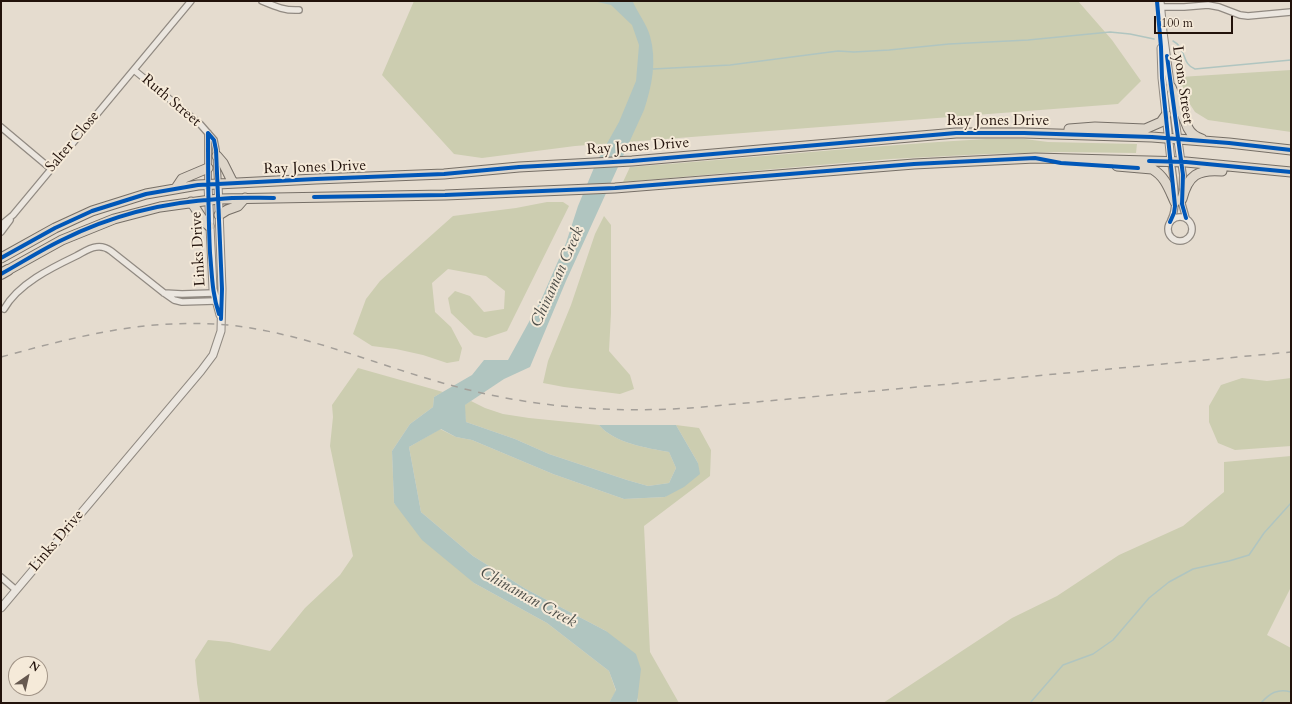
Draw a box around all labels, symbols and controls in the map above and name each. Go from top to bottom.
scale bar [1156,8,1235,34]
text: 100 m [1161,15,1193,31]
street label: Lyons Street [1168,45,1196,125]
street label: Ruth Street [138,71,204,131]
street label: Salter Close [42,108,104,176]
street label: Ray Jones Drive [947,113,1049,131]
street label: Ray Jones Drive [586,134,690,160]
street label: Ray Jones Drive [263,157,367,179]
street label: Links Drive [188,211,210,287]
water label: Chinaman Creek [527,224,589,330]
street label: Links Drive [26,506,88,576]
water label: Chinaman Creek [476,564,580,632]
north arrow [8,656,48,696]
text: N [26,658,43,675]

